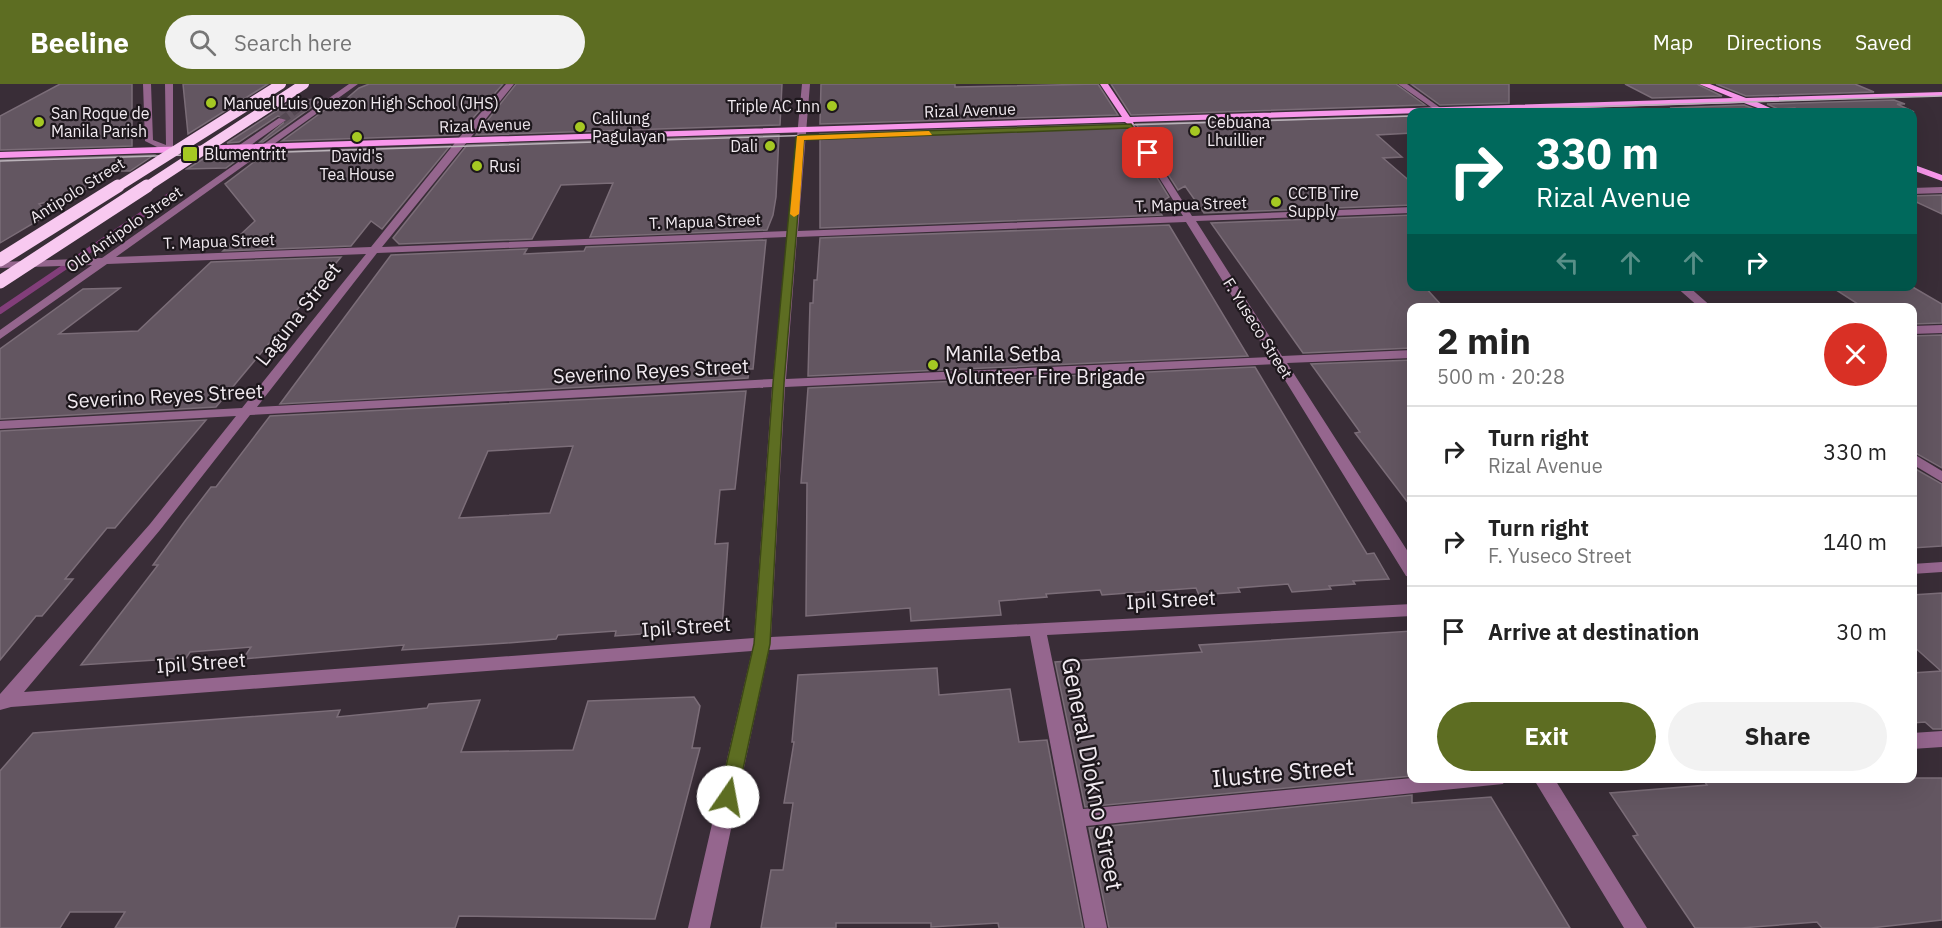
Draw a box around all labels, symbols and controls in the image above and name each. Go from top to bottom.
search box [165,15,585,69]
text: Beeline [30,24,129,61]
icon: search [186,26,219,59]
text: Search here [234,28,352,57]
text: Map [1653,28,1693,56]
text: Directions [1726,28,1822,56]
text: Saved [1855,28,1912,56]
place label: Manuel Luis Quezon High School (JHS) [223,93,499,113]
marker: Manuel Luis Quezon High School (JHS) [204,96,218,110]
place label: Triple AC Inn [727,96,820,116]
street label: Rizal Avenue [924,98,1016,122]
marker: Triple AC Inn [825,99,839,113]
place label: San Roque de Manila Parish [51,103,150,141]
place label: Calilung Pagulayan [592,108,666,146]
place label: Cebuana Lhuillier [1207,112,1271,150]
street label: Rizal Avenue [439,113,531,137]
marker: San Roque de Manila Parish [32,115,46,129]
marker: Calilung Pagulayan [573,120,587,134]
marker: Cebuana Lhuillier [1188,124,1202,138]
text: 330 m [1536,126,1659,181]
pin [1122,127,1173,178]
marker: David's Tea House [350,130,364,144]
icon: right [1437,132,1515,210]
place label: Dali [730,136,758,156]
icon: arrive [1131,136,1164,169]
marker: Dali [763,139,777,153]
place label: Blumentritt [204,144,286,164]
marker: Blumentritt [181,145,199,163]
place label: David's Tea House [319,146,395,184]
street label: Antipolo Street [26,153,128,227]
place label: Rusi [489,156,520,176]
marker: Rusi [470,159,484,173]
text: Rizal Avenue [1536,179,1691,214]
street label: Old Antipolo Street [62,182,186,276]
place label: CCTB Tire Supply [1288,183,1359,221]
street label: T. Mapua Street [1135,192,1247,216]
marker: CCTB Tire Supply [1269,195,1283,209]
street label: T. Mapua Street [649,209,761,233]
street label: T. Mapua Street [163,229,275,253]
icon: left [1551,246,1584,279]
icon: ahead [1614,246,1647,279]
icon: ahead [1677,246,1710,279]
icon: right [1740,246,1773,279]
street label: Laguna Street [249,256,346,371]
street label: F. Yuseco Street [1219,274,1297,382]
text: 2 min [1437,317,1531,364]
button: close [1824,323,1887,386]
place label: Manila Setba Volunteer Fire Brigade [945,340,1145,390]
street label: Severino Reyes Street [552,352,750,389]
marker: Manila Setba Volunteer Fire Brigade [926,358,940,372]
text: 500 m · 20:28 [1437,363,1565,390]
street label: Severino Reyes Street [66,377,264,414]
text: Turn right [1488,423,1589,452]
icon: right [1437,435,1470,468]
text: 330 m [1823,437,1887,466]
text: Rizal Avenue [1488,452,1603,479]
text: Turn right [1488,513,1589,542]
icon: right [1437,525,1470,558]
text: 140 m [1823,527,1887,556]
text: F. Yuseco Street [1488,542,1632,569]
street label: Ipil Street [1126,584,1216,615]
street label: Ipil Street [640,610,732,643]
icon: arrive [1437,615,1470,648]
text: Arrive at destination [1488,617,1699,646]
text: 30 m [1836,617,1887,646]
street label: Ipil Street [155,646,247,679]
street label: General Diokno Street [1055,654,1131,893]
button: Exit [1437,702,1656,771]
button: Share [1668,702,1887,771]
street label: Ilustre Street [1210,750,1356,794]
position arrow [696,765,760,829]

